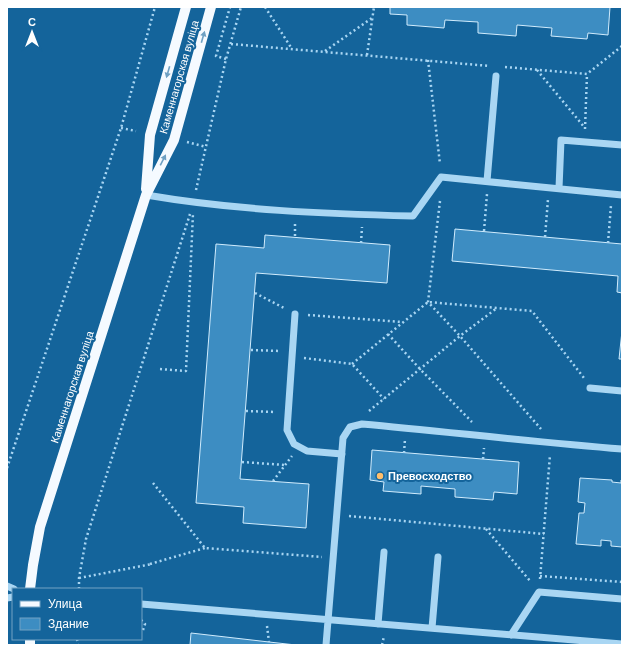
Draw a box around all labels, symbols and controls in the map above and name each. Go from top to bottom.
north arrow [12,12,52,52]
text: С [28,15,36,28]
street label: Каменнагорская вуліца [156,18,201,135]
one-way arrow [200,31,206,43]
one-way arrow [165,66,171,78]
one-way arrow [160,155,166,166]
street label: Каменнагорская вуліца [47,328,96,445]
place label: Превосходство [388,469,472,482]
marker: Превосходство [375,471,385,481]
legend [12,588,142,640]
text: Улица [48,596,82,611]
text: Здание [48,616,89,631]

